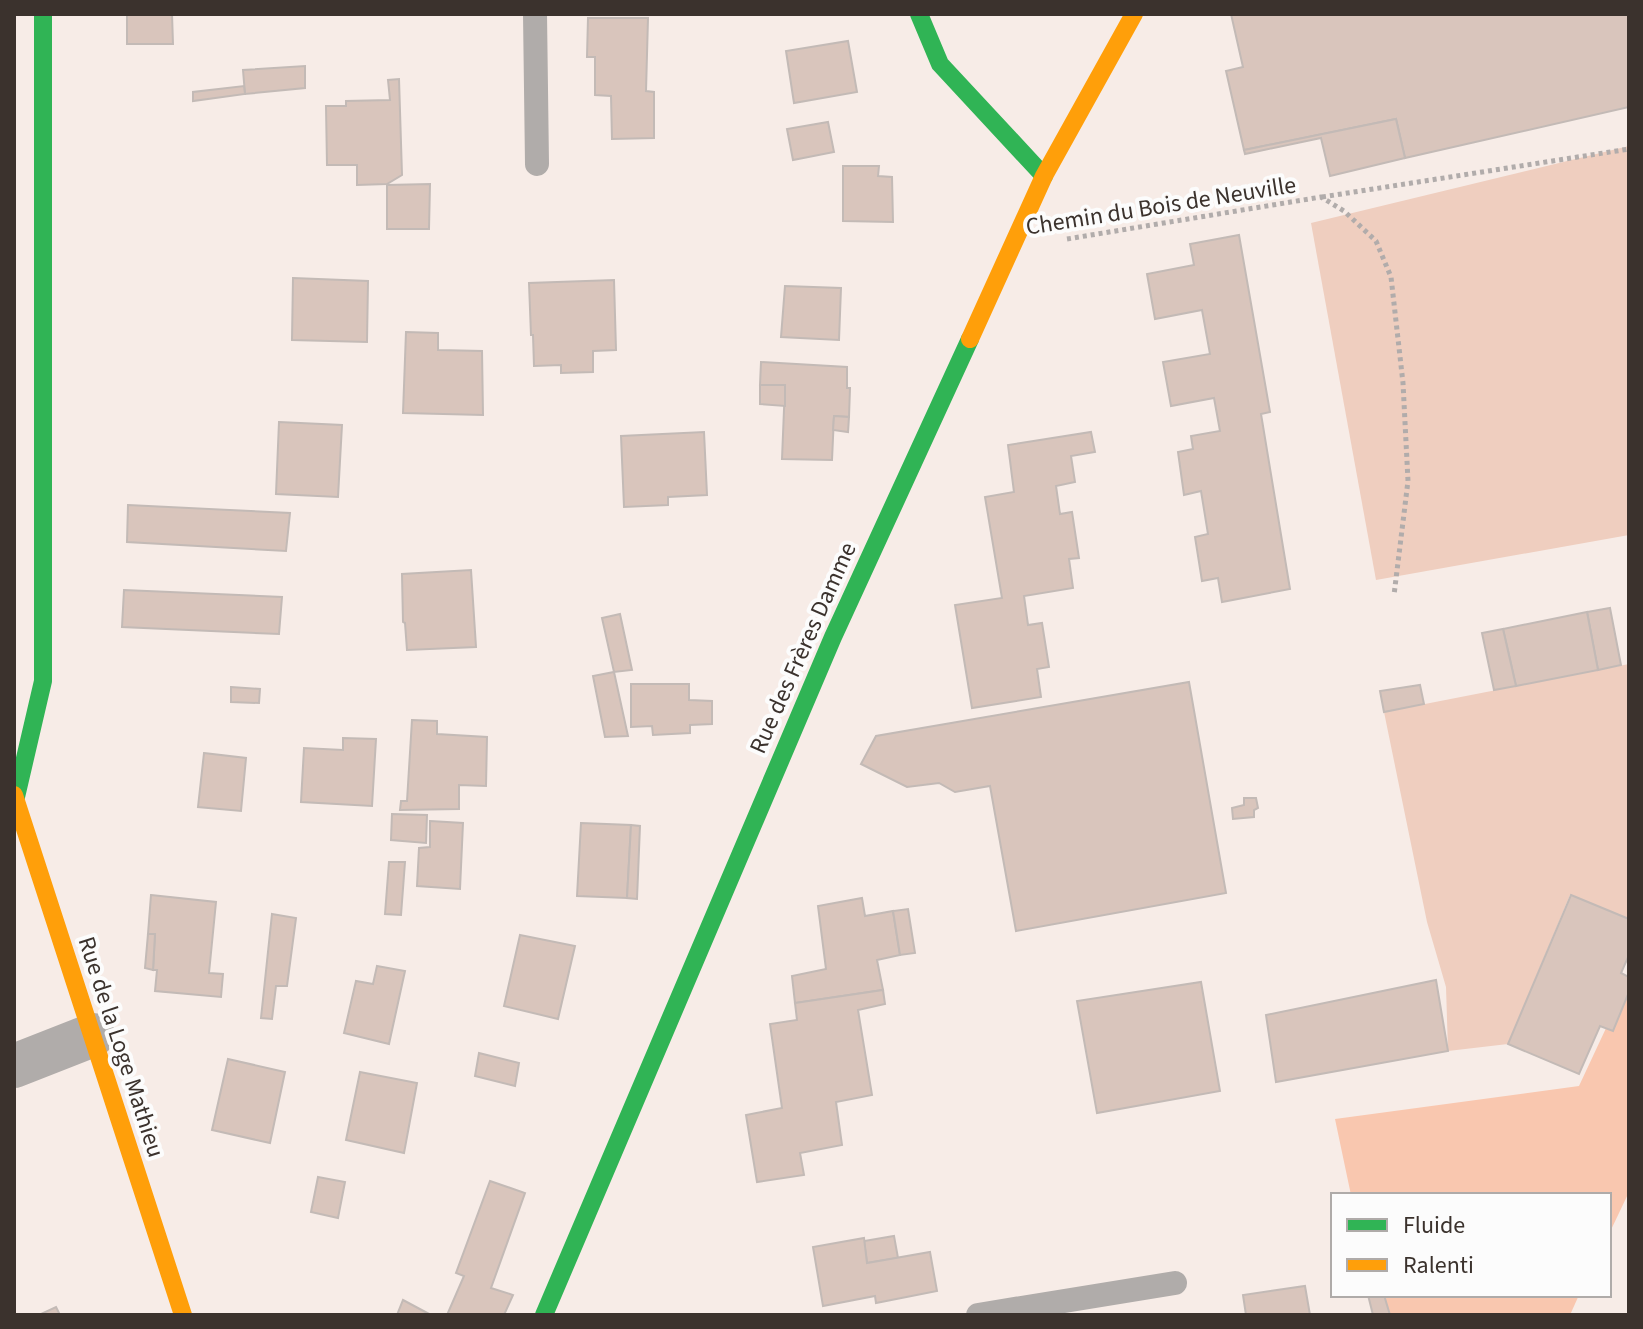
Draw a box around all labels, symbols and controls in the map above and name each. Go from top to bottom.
street label: Chemin du Bois de Neuville [1023,167,1299,245]
street label: Rue des Frères Damme [741,537,865,759]
street label: Rue de la Loge Mathieu [69,932,173,1162]
legend [1331,1193,1611,1297]
text: Fluide [1403,1208,1465,1243]
text: Ralenti [1403,1248,1474,1283]

